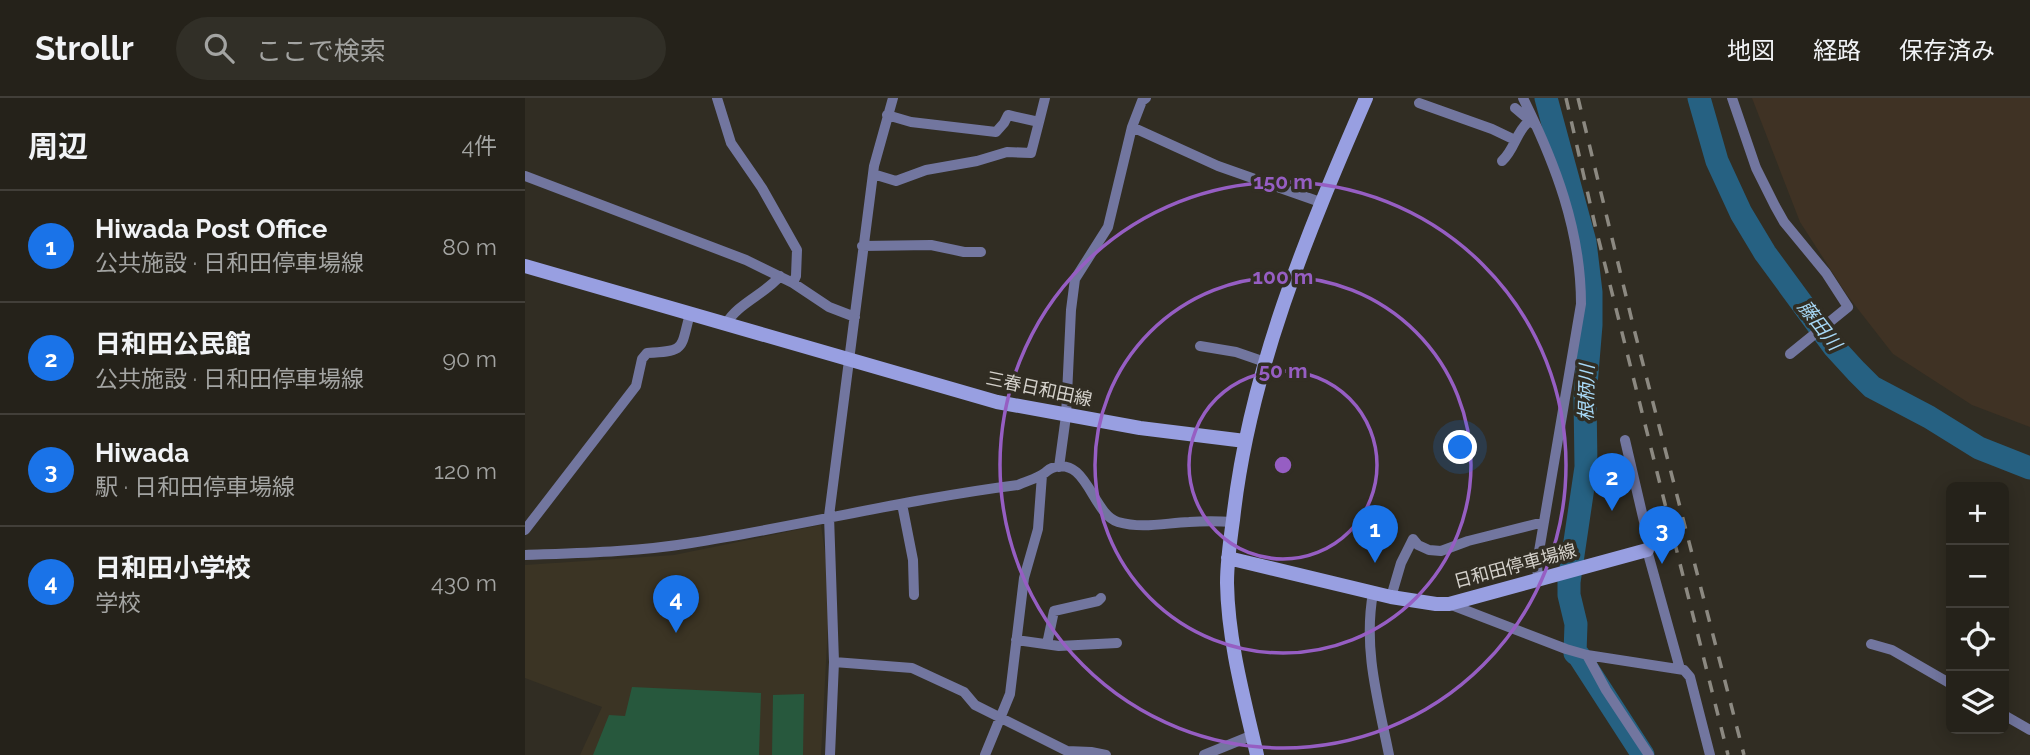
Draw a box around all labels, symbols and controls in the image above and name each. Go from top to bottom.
search box [176,17,666,80]
text: Strollr [35,29,134,68]
icon: search [200,29,238,67]
text: ここで検索 [256,36,386,66]
text: 地図 [1727,36,1775,65]
text: 経路 [1813,36,1861,65]
text: 保存済み [1899,36,1995,65]
text: 周辺 [28,129,88,164]
text: 4件 [461,132,497,159]
text: 150 m [1253,169,1313,194]
text: Hiwada Post Office [95,214,327,244]
text: 1 [45,233,57,260]
text: 80 m [442,233,497,260]
text: 公共施設 · 日和田停車場線 [95,249,364,276]
text: 100 m [1253,264,1313,289]
water label: 藤田川 [1794,296,1847,356]
text: 日和田公民館 [95,329,251,359]
text: 2 [45,345,57,372]
text: 90 m [442,345,497,372]
text: 50 m [1258,358,1308,383]
water label: 根柄川 [1575,362,1598,422]
text: 公共施設 · 日和田停車場線 [95,365,364,392]
street label: 三春日和田線 [984,367,1094,410]
your location [1443,430,1477,464]
text: Hiwada [95,438,189,468]
centre of rings [1271,453,1295,477]
pin: 2 [1589,453,1635,511]
text: 3 [45,457,57,484]
text: 120 m [434,457,497,484]
text: 駅 · 日和田停車場線 [95,473,295,500]
map controls [1946,482,2009,734]
button: + [1946,482,2009,545]
pin: 1 [1352,505,1398,563]
pin: 3 [1639,506,1685,564]
street label: 日和田停車場線 [1451,539,1578,592]
button: − [1946,545,2009,608]
text: 日和田小学校 [95,553,251,583]
text: 4 [44,569,58,596]
text: 430 m [431,569,497,596]
pin: 4 [653,575,699,633]
text: 学校 [95,589,141,616]
button: locate [1946,608,2009,671]
button: layers [1946,671,2009,734]

